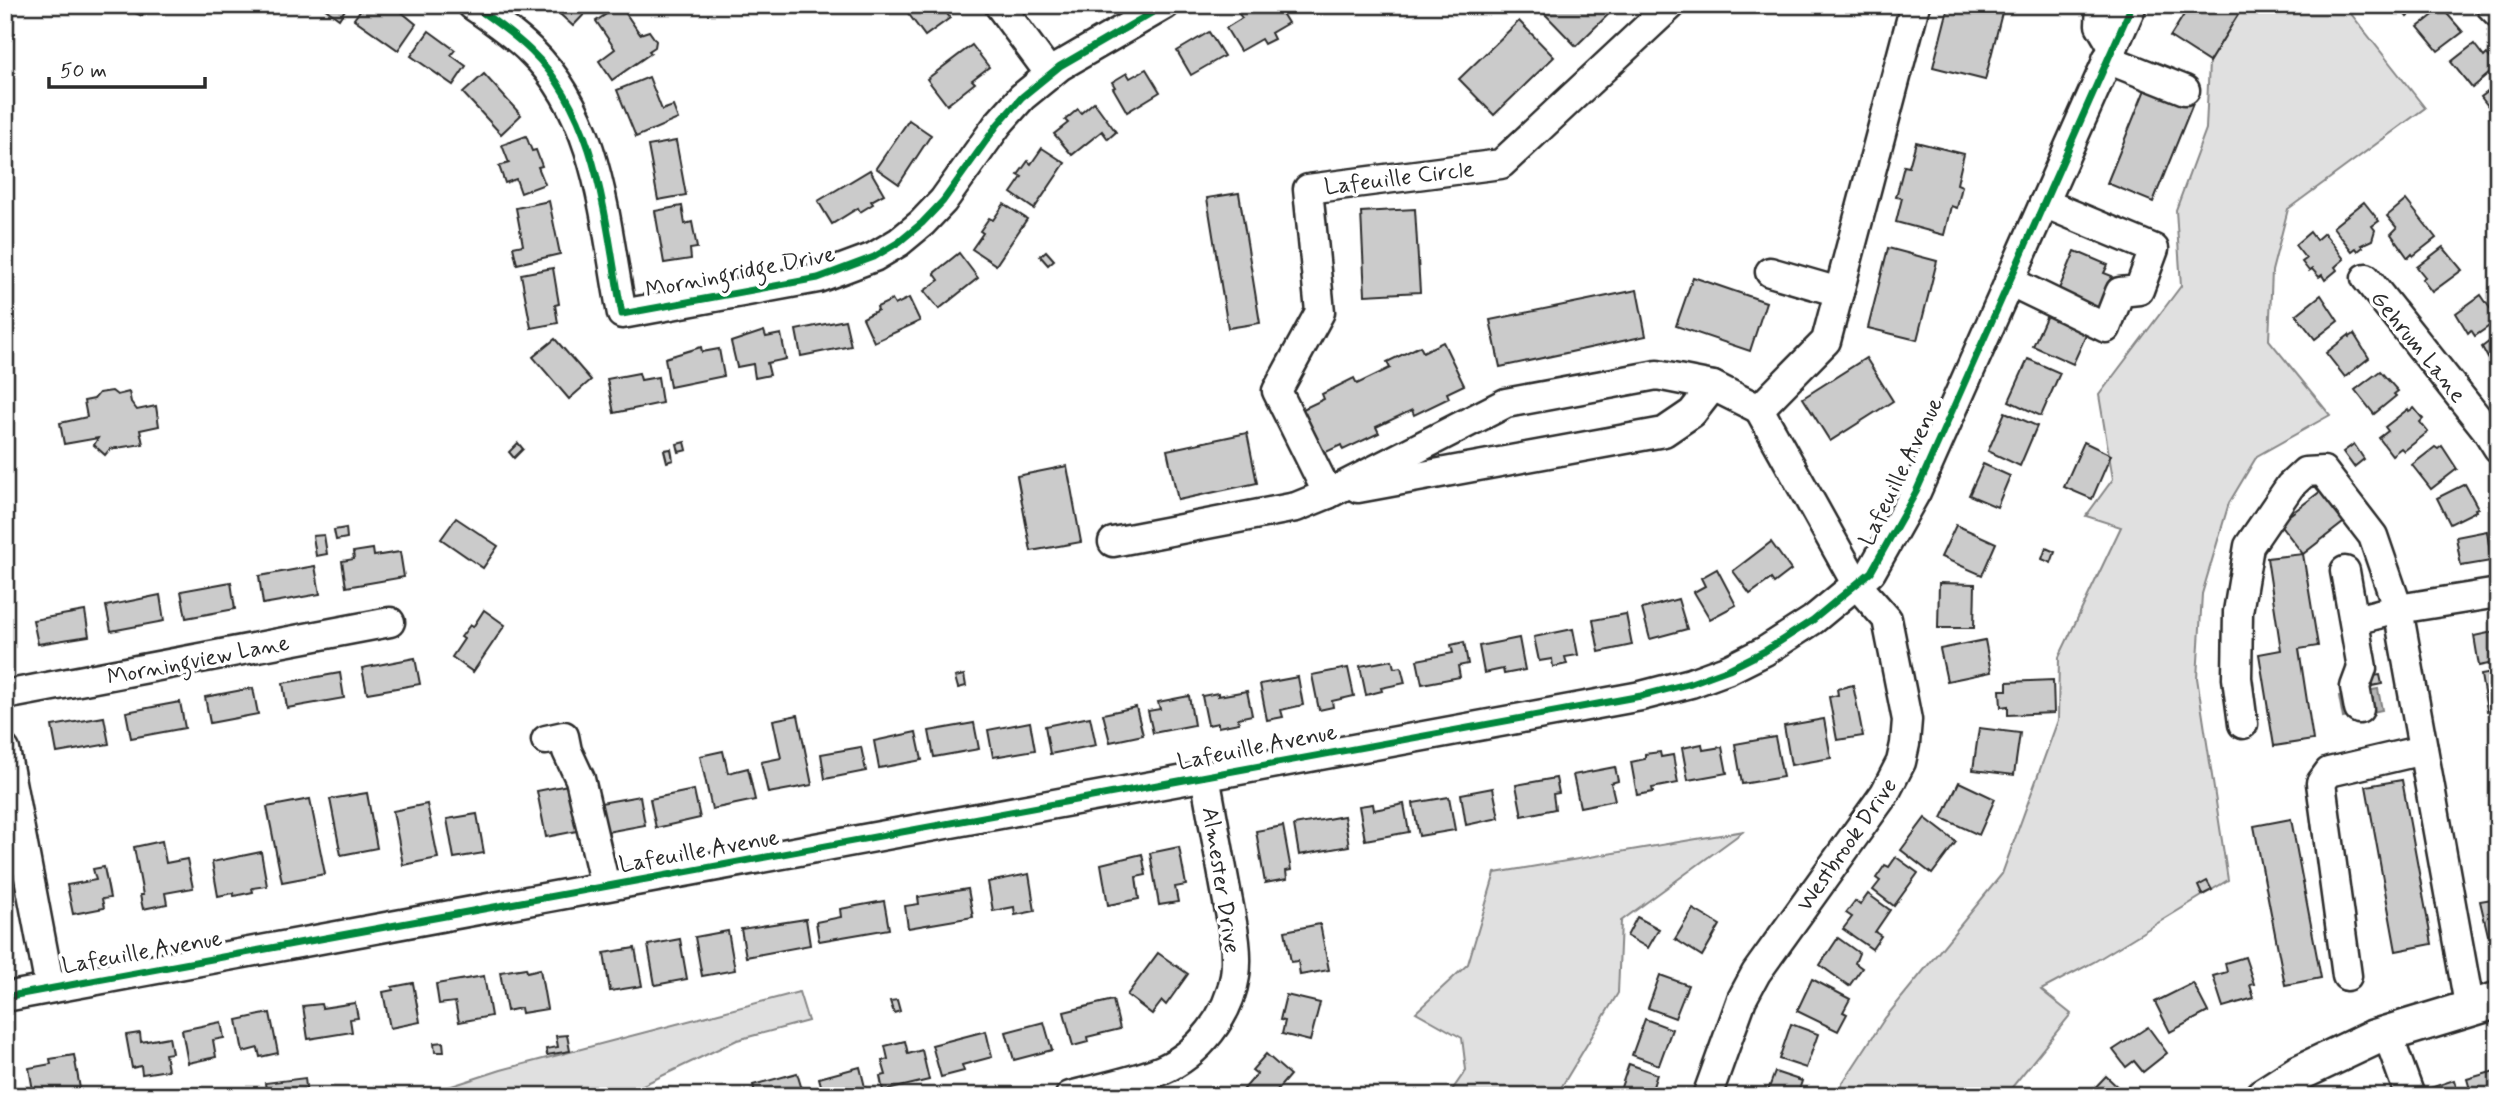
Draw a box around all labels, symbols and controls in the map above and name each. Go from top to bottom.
scale bar [49,46,205,90]
text: 50 m [60,57,107,85]
street label: Lafeuille Circle [1323,155,1476,203]
street label: Morningridge Drive [643,240,838,308]
street label: Gehrum Lane [2363,285,2472,410]
street label: Lafeuille Avenue [1853,392,1951,551]
street label: Morningview Lane [105,629,293,695]
street label: Lafeuille Avenue [1175,718,1340,778]
street label: Westbrook Drive [1791,772,1905,918]
street label: Almester Drive [1194,805,1246,956]
street label: Lafeuille Avenue [617,823,782,881]
street label: Lafeuille Avenue [60,924,225,982]

